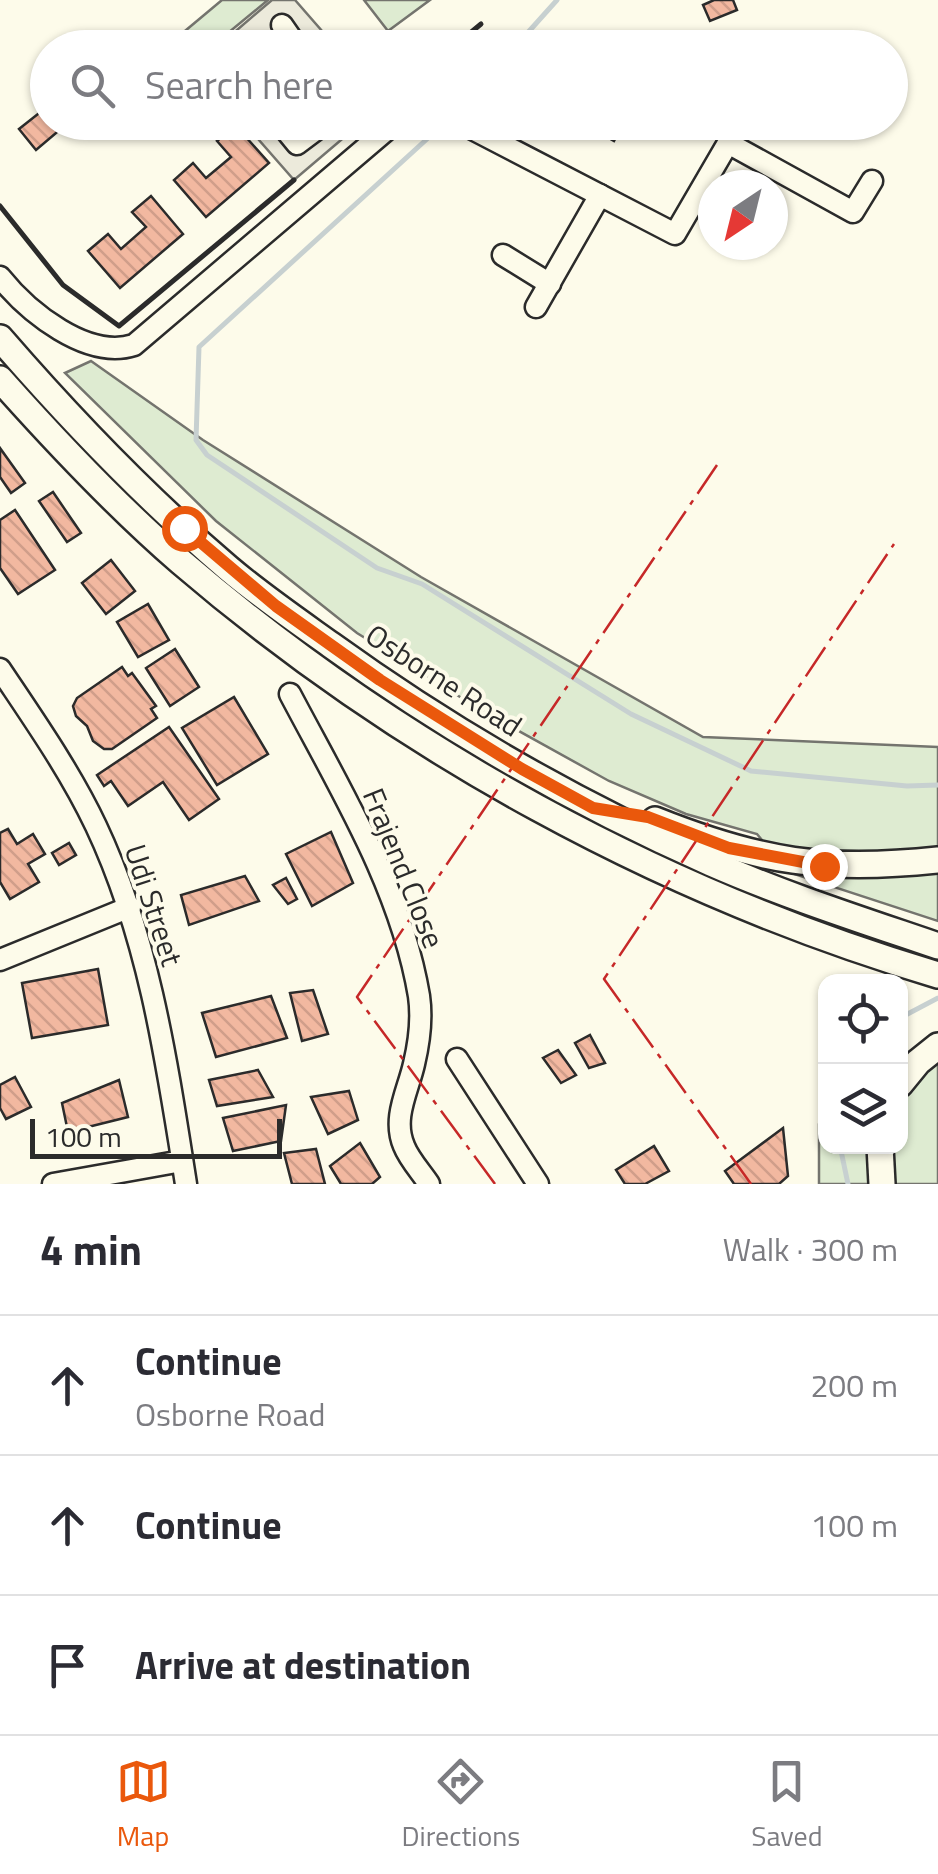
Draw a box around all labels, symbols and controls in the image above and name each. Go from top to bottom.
search box [30,30,908,140]
text: Search here [145,56,333,114]
icon: search [65,58,120,113]
north arrow [698,170,788,260]
route start [162,506,208,552]
street label: Osborne Road [357,612,531,748]
street label: Frajend Close [351,781,457,955]
street label: Udi Street [113,838,195,972]
route end [802,844,848,890]
map controls [818,974,908,1154]
button: locate [818,974,908,1064]
button: layers [818,1064,908,1154]
scale bar [30,1114,282,1158]
text: 100 m [45,1115,122,1158]
text: 4 min [40,1217,142,1281]
text: Walk · 300 m [723,1225,898,1273]
text: Continue [135,1332,282,1390]
icon: ahead [40,1358,95,1413]
text: 200 m [810,1361,898,1409]
text: Osborne Road [135,1390,325,1438]
text: Continue [135,1496,282,1554]
icon: ahead [40,1498,95,1553]
text: 100 m [810,1501,898,1549]
text: Arrive at destination [135,1636,471,1694]
icon: arrive [40,1638,95,1693]
tab: Map [116,1754,171,1857]
tab: Directions [402,1754,520,1857]
tab: Saved [751,1754,822,1857]

